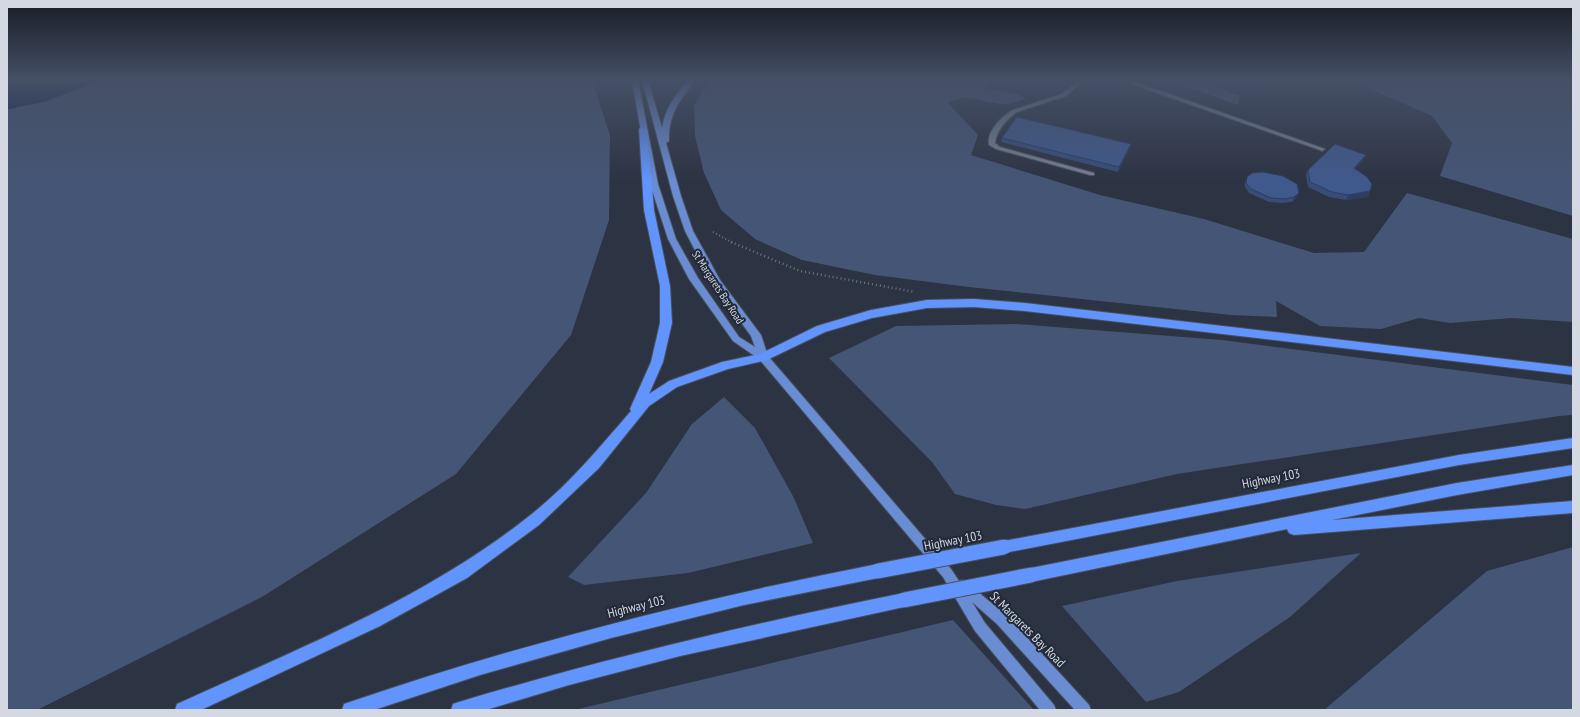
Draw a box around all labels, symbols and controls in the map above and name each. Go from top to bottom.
street label: St Margarets Bay Road [689,248,747,327]
street label: Highway 103 [1241,465,1302,492]
street label: Highway 103 [923,527,984,554]
street label: St Margarets Bay Road [986,588,1069,671]
street label: Highway 103 [606,591,667,622]

